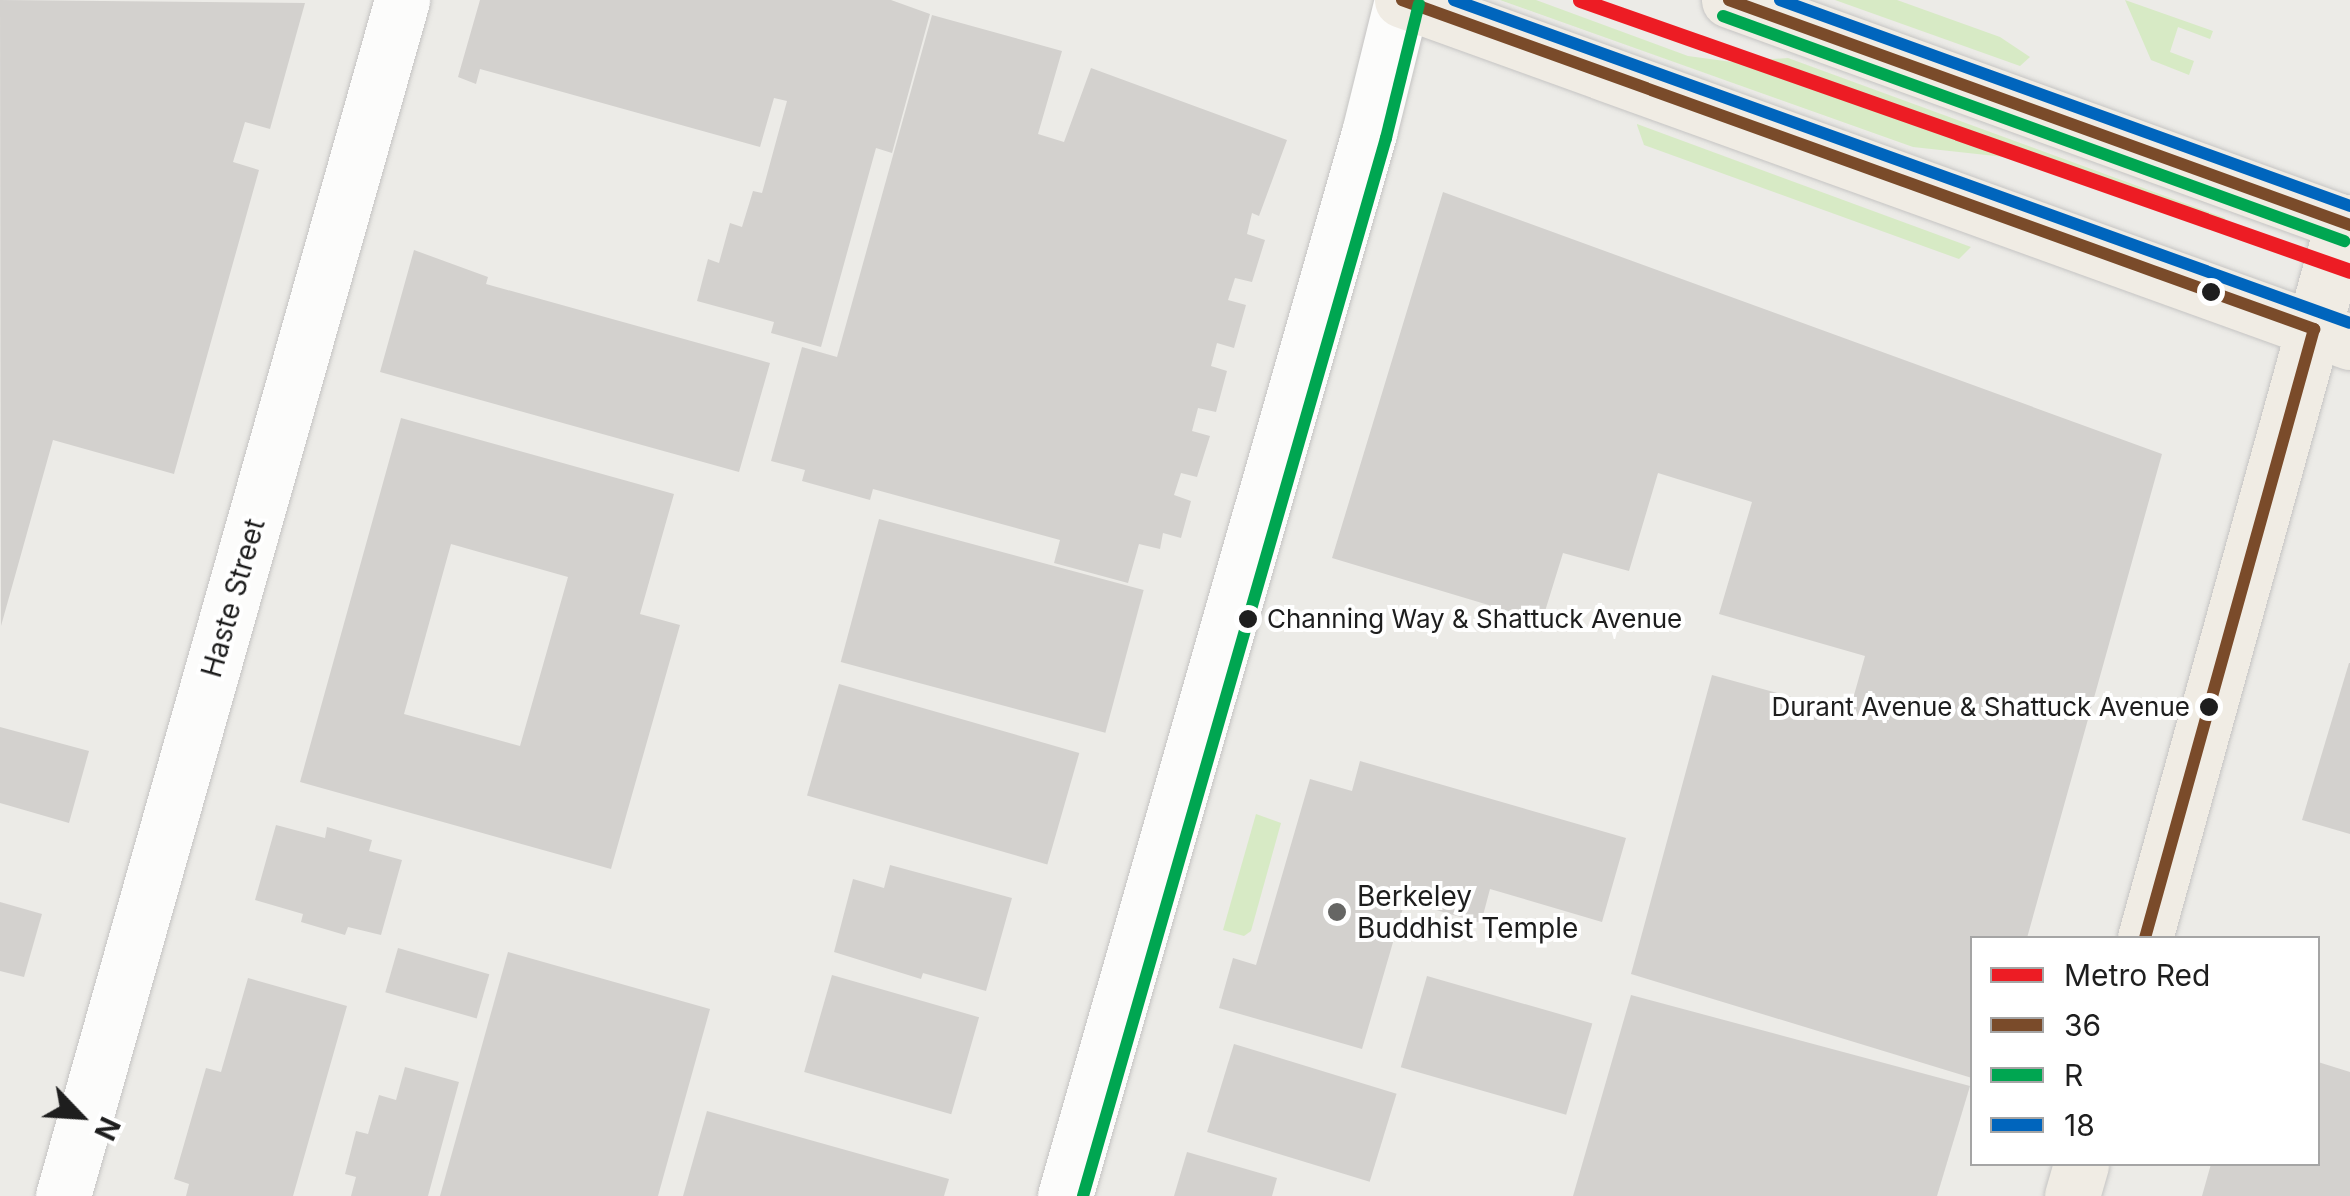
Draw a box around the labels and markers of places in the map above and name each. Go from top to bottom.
unlabelled marker [2201,282,2221,302]
place label: Channing Way & Shattuck Avenue [1267,603,1682,635]
marker: Channing Way & Shattuck Avenue [1238,609,1258,629]
place label: Durant Avenue & Shattuck Avenue [1771,691,2190,723]
marker: Durant Avenue & Shattuck Avenue [2199,697,2219,717]
place label: Berkeley Buddhist Temple [1357,879,1578,945]
marker: Berkeley Buddhist Temple [1326,901,1348,923]

